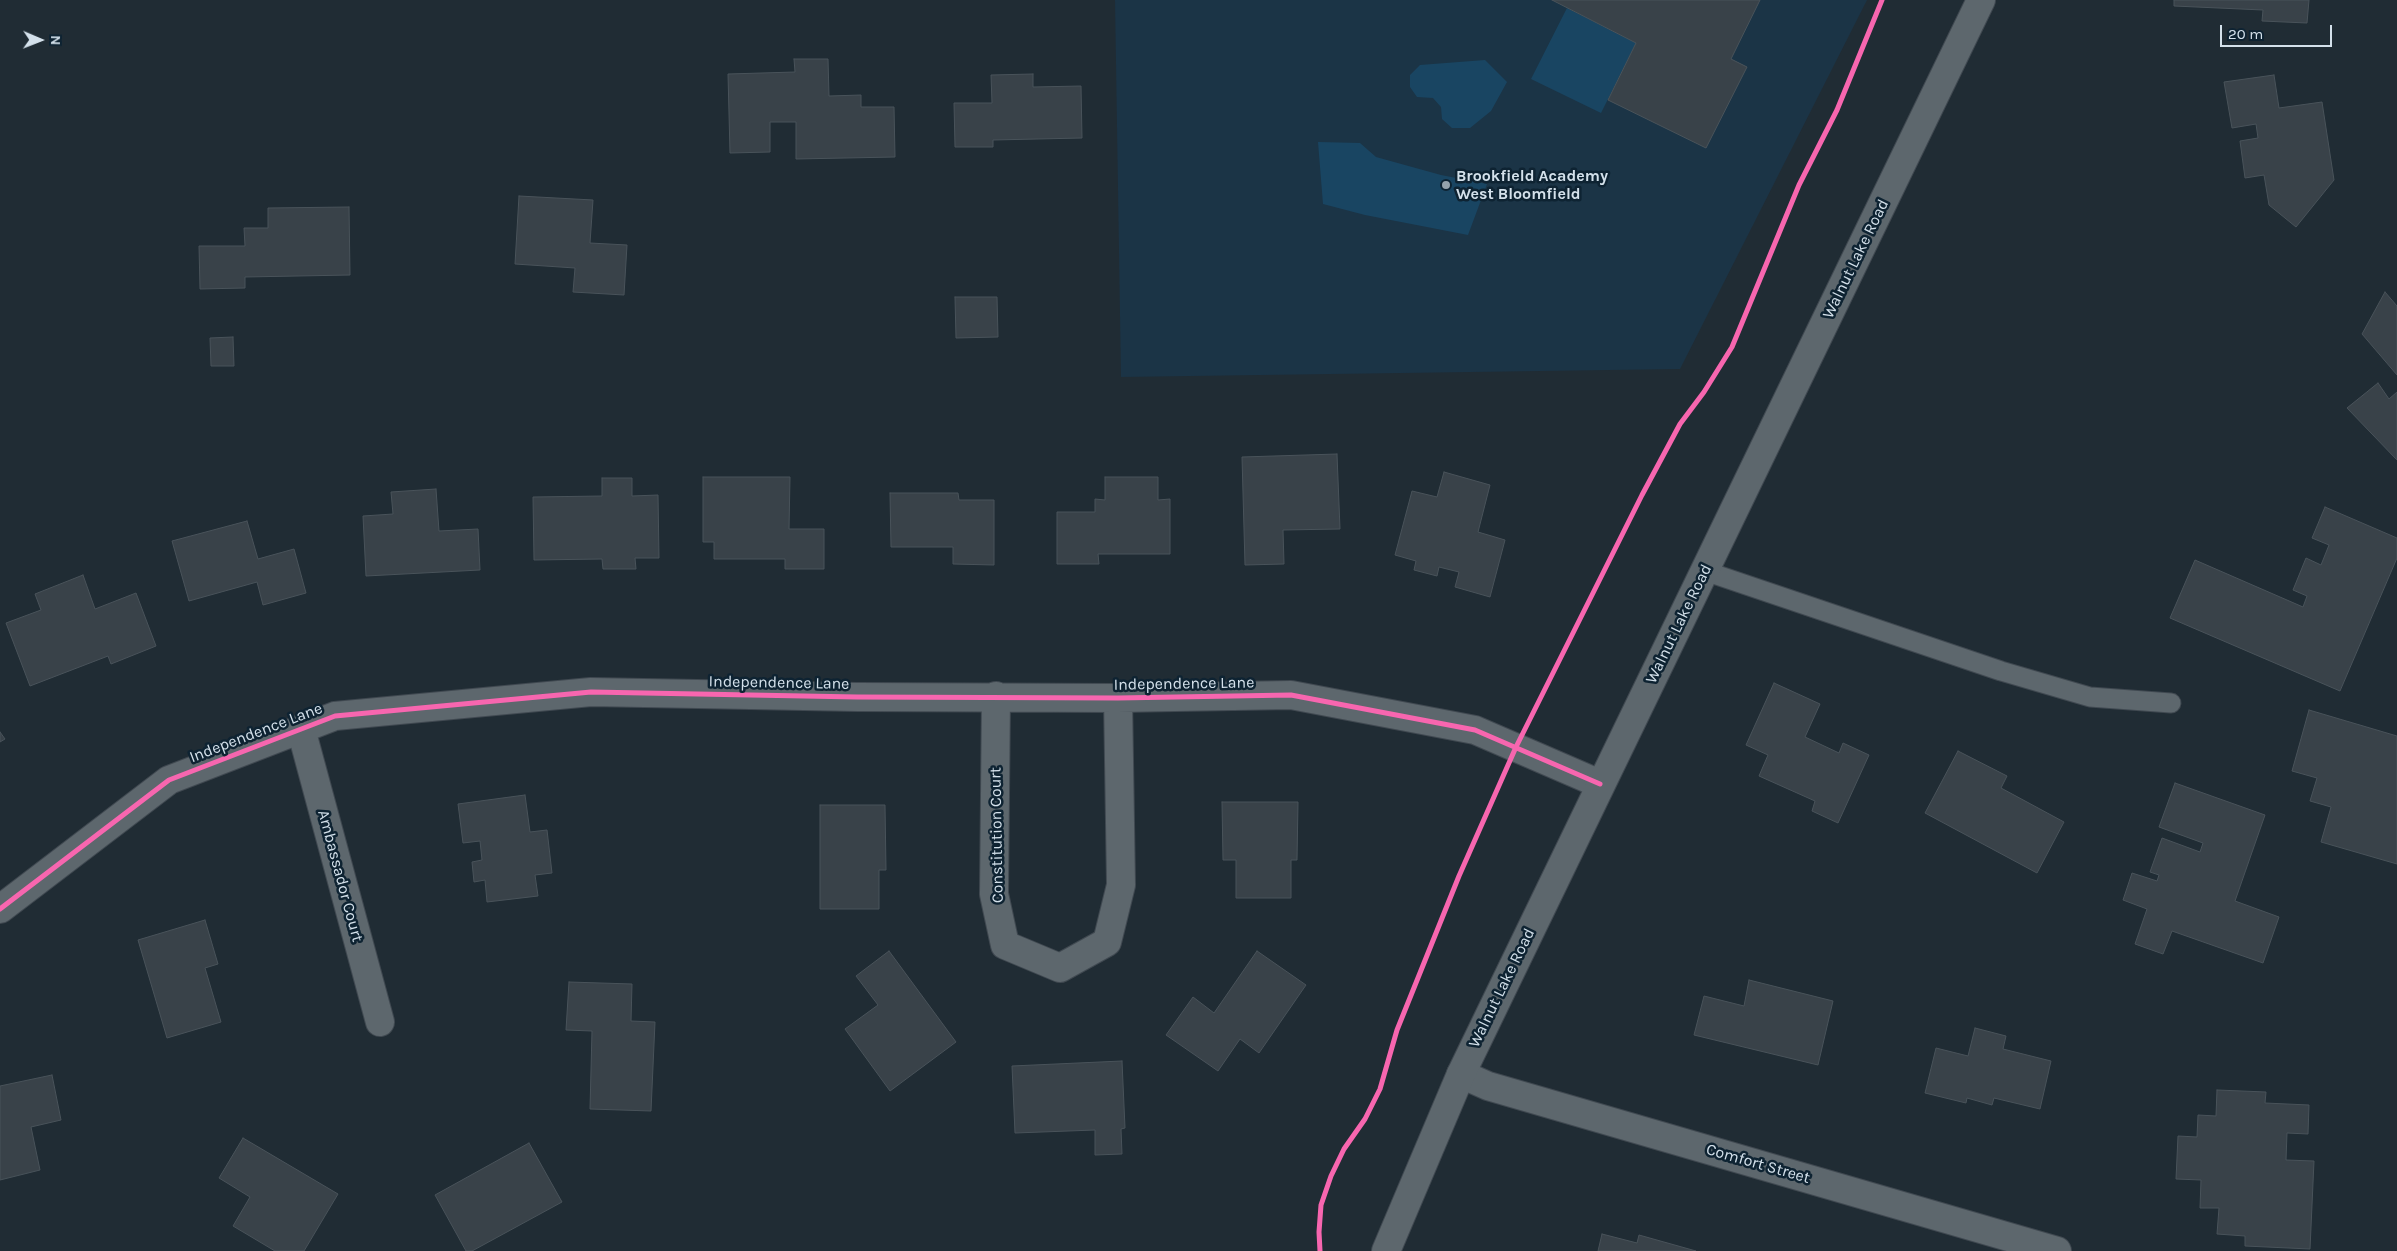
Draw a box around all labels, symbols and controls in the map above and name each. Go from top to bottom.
north arrow [15,15,65,65]
scale bar [2222,15,2334,47]
text: 20 m [2228,25,2263,43]
text: N [47,35,64,45]
place label: Brookfield Academy West Bloomfield [1456,166,1608,204]
marker: Brookfield Academy West Bloomfield [1440,179,1452,191]
street label: Walnut Lake Road [1819,196,1893,322]
street label: Walnut Lake Road [1642,561,1716,687]
street label: Independence Lane [708,672,850,694]
street label: Independence Lane [1113,673,1255,695]
street label: Independence Lane [187,699,325,767]
street label: Constitution Court [986,767,1008,903]
street label: Ambassador Court [313,808,367,944]
street label: Walnut Lake Road [1465,925,1539,1051]
street label: Comfort Street [1704,1140,1812,1188]

